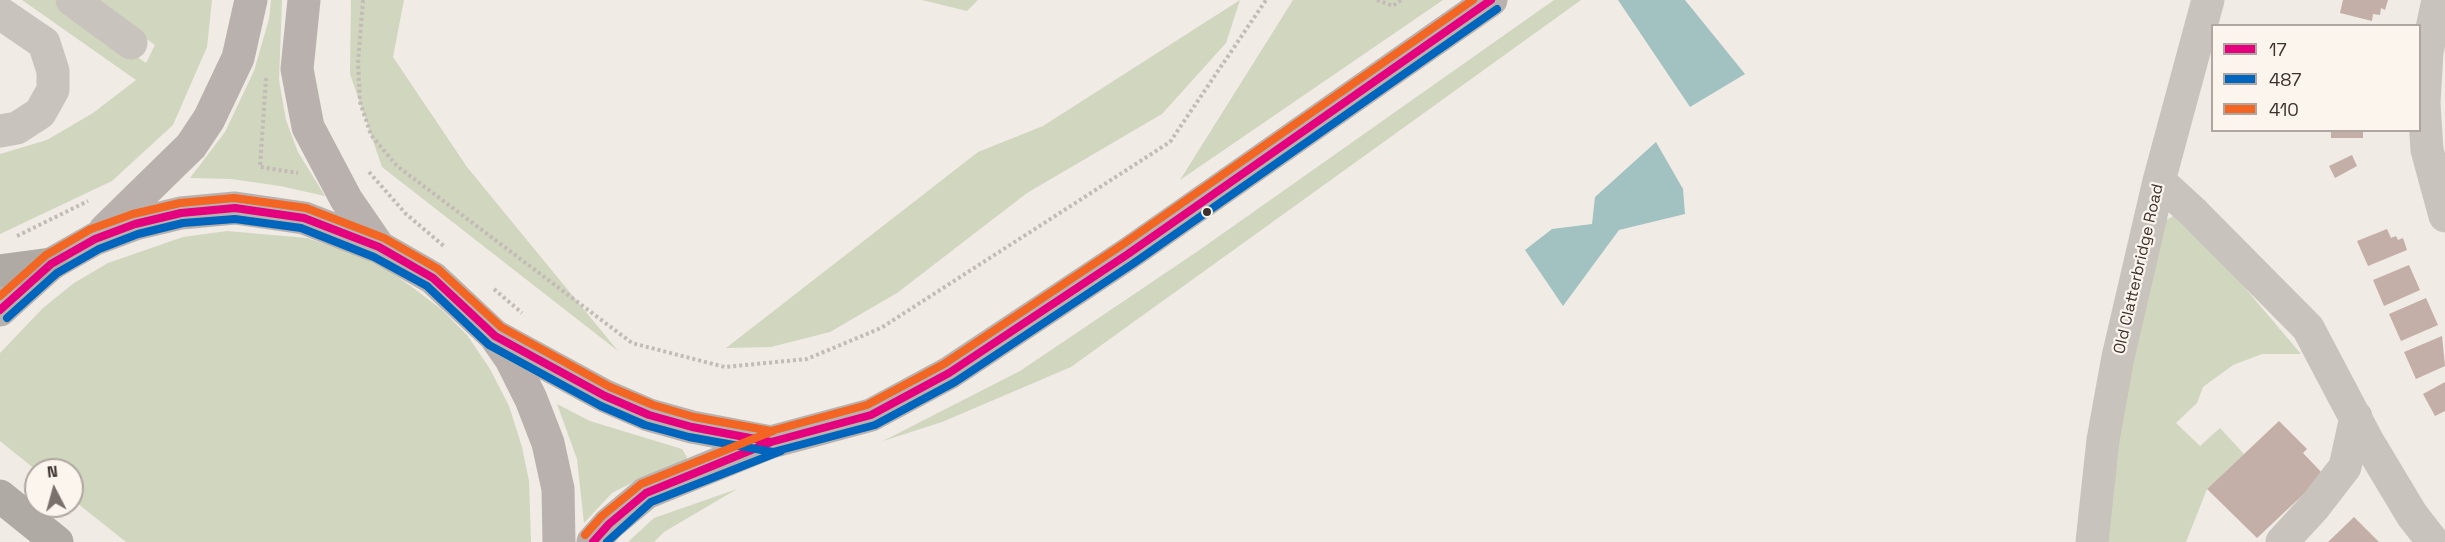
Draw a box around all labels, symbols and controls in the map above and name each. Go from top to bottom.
legend [2211,24,2421,132]
text: 17 [2269,38,2287,61]
text: 487 [2269,68,2301,91]
text: 410 [2269,98,2299,121]
street label: Old Clatterbridge Road [2110,182,2168,356]
unlabelled marker [1201,206,1213,218]
north arrow [24,458,84,518]
text: N [46,461,59,483]

